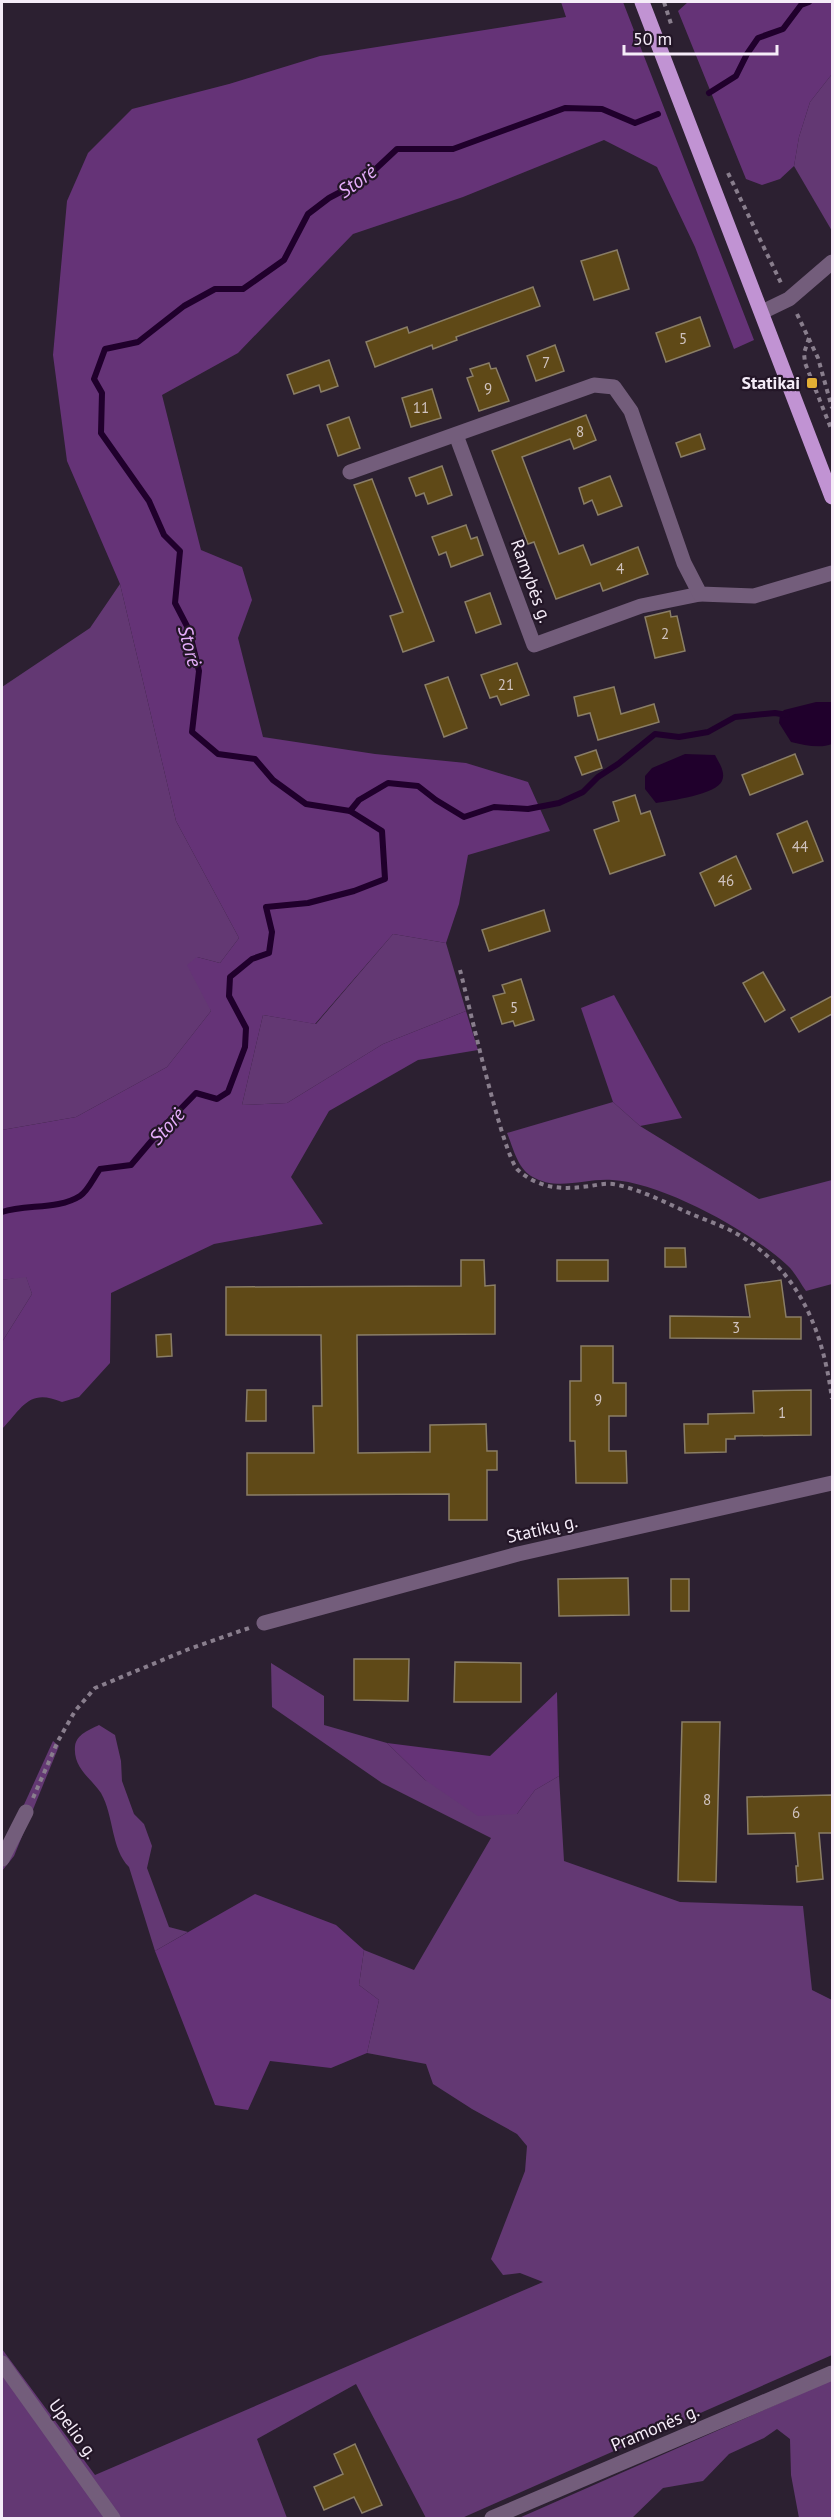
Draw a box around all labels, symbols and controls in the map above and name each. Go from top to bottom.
scale bar [624,18,777,56]
text: 50 m [633,27,672,50]
water label: Storė [332,158,382,204]
house number: 5 [679,329,687,348]
house number: 7 [542,353,550,372]
place label: Statikai [742,371,800,394]
marker: Statikai [805,376,819,390]
house number: 9 [484,379,492,398]
house number: 11 [413,398,429,417]
house number: 8 [576,422,584,441]
street label: Ramybės g. [506,536,557,626]
house number: 4 [616,559,624,578]
water label: Storė [172,622,208,670]
house number: 2 [661,624,669,643]
house number: 21 [498,675,514,694]
house number: 44 [792,837,808,856]
house number: 46 [718,871,734,890]
house number: 5 [510,998,518,1017]
water label: Storė [143,1101,191,1150]
house number: 3 [732,1318,740,1337]
house number: 9 [594,1390,602,1409]
house number: 1 [778,1403,786,1422]
street label: Statikų g. [504,1509,580,1548]
house number: 8 [703,1790,711,1809]
house number: 6 [792,1803,800,1822]
street label: Upelio g. [44,2394,103,2463]
street label: Pramonės g. [607,2399,702,2456]

